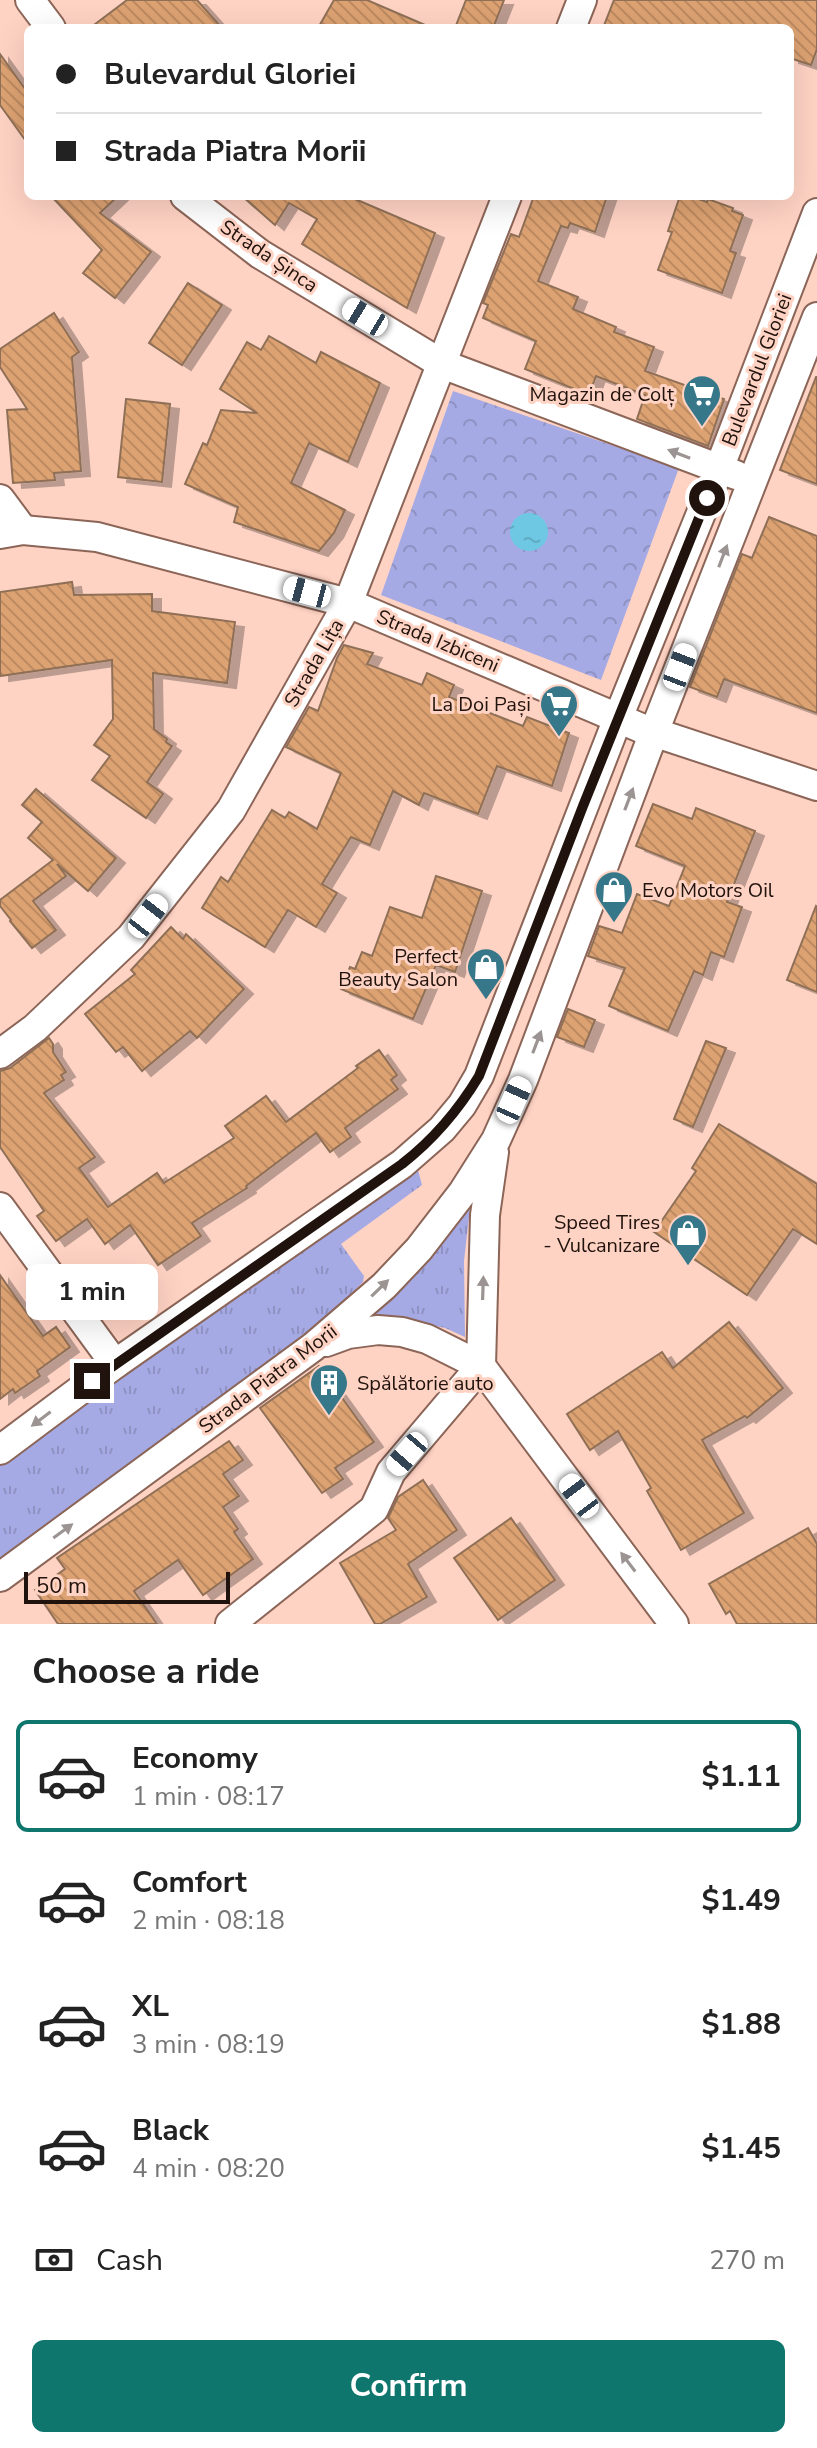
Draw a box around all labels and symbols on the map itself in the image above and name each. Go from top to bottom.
street label: Strada Șinca [215,213,323,299]
street label: Bulevardul Gloriei [715,290,799,450]
car [338,294,392,340]
supermarket icon: Magazin de Colț [681,373,723,428]
place label: Magazin de Colț [530,381,675,408]
one-way arrow [667,447,691,460]
route start [689,480,725,516]
one-way arrow [717,544,730,568]
car [281,574,333,610]
street label: Strada Izbiceni [373,603,503,679]
street label: Strada Lița [278,614,350,712]
car [660,640,700,694]
supermarket icon: La Doi Pași [538,683,580,738]
place label: La Doi Pași [432,691,531,718]
one-way arrow [623,787,636,811]
shop icon: Evo Motors Oil [593,869,635,924]
place label: Evo Motors Oil [642,877,774,904]
car [124,890,172,942]
place label: Perfect Beauty Salon [338,943,459,993]
shop icon: Perfect Beauty Salon [465,946,507,1001]
one-way arrow [531,1030,544,1054]
car [493,1073,535,1127]
place label: Speed Tires - Vulcanizare [543,1209,660,1259]
shop icon: Speed Tires - Vulcanizare [667,1212,709,1267]
callout: 1 min [26,1265,158,1321]
one-way arrow [476,1275,489,1300]
one-way arrow [371,1280,390,1298]
street label: Strada Piatra Morii [193,1318,343,1440]
building icon: Spălătorie auto [308,1362,350,1417]
route end [74,1363,110,1399]
place label: Spălătorie auto [357,1370,494,1397]
one-way arrow [30,1411,52,1427]
car [382,1428,432,1480]
car [555,1470,603,1522]
one-way arrow [52,1523,74,1539]
one-way arrow [620,1551,636,1572]
scale bar [24,1568,230,1604]

